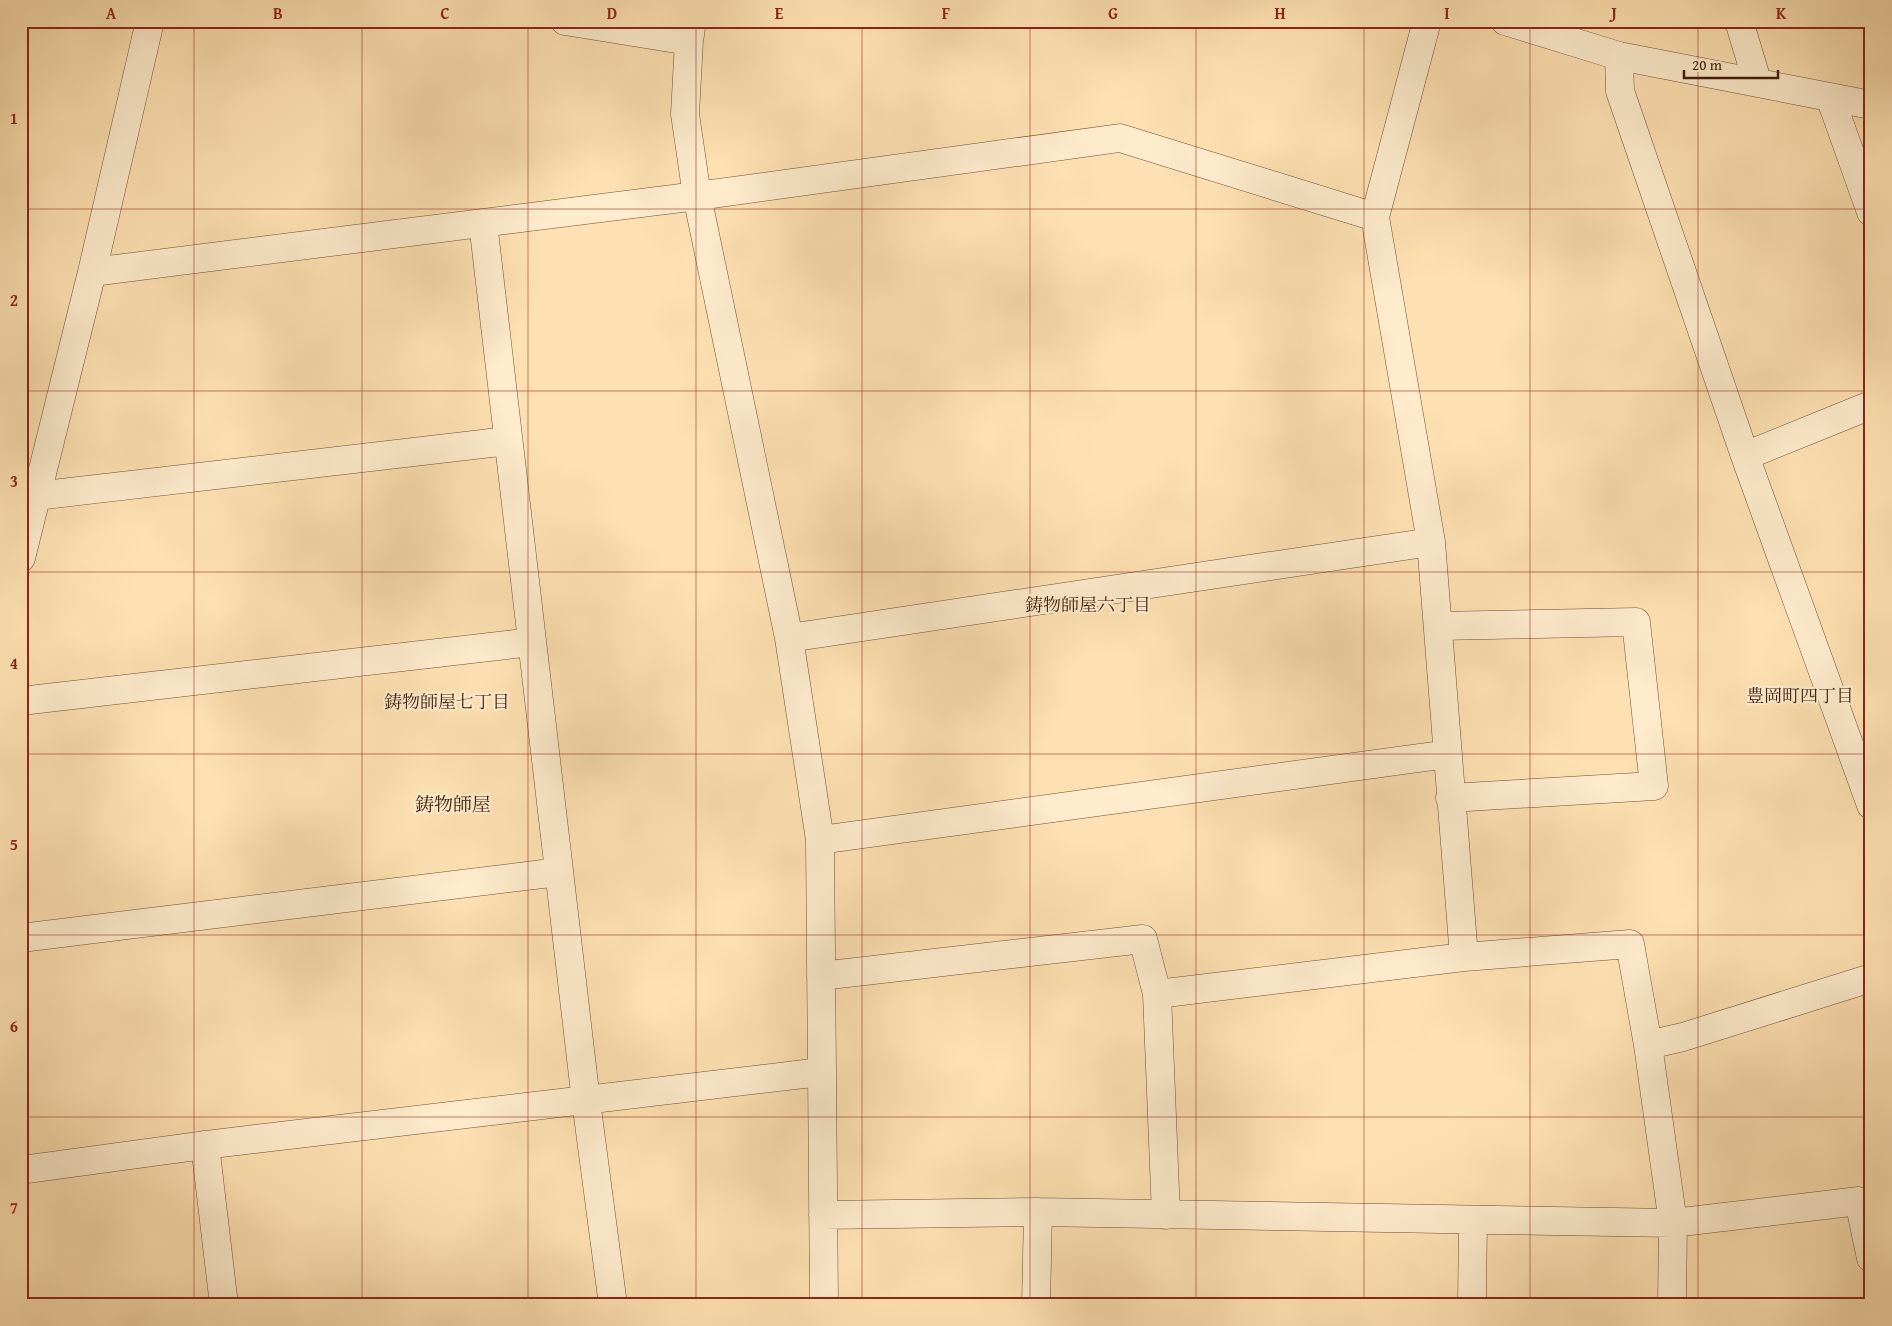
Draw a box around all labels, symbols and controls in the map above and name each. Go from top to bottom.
text: A [106,1,117,25]
text: B [273,1,283,25]
text: C [440,1,450,25]
text: D [607,1,617,25]
text: E [775,1,784,25]
text: F [942,1,950,25]
text: G [1108,1,1118,25]
text: H [1274,1,1286,25]
text: I [1444,1,1450,25]
text: J [1608,1,1617,25]
text: K [1776,1,1787,25]
scale bar [1684,48,1778,80]
text: 20 m [1692,54,1723,75]
text: 1 [10,106,18,130]
text: 2 [10,288,18,312]
text: 3 [10,469,18,493]
district label: 鋳物師屋六丁目 [1025,591,1151,618]
text: 4 [10,651,18,675]
district label: 豊岡町四丁目 [1746,682,1854,709]
district label: 鋳物師屋七丁目 [384,688,510,715]
district label: 鋳物師屋 [415,790,491,818]
text: 5 [10,832,18,856]
text: 6 [10,1014,18,1038]
text: 7 [10,1195,18,1219]

